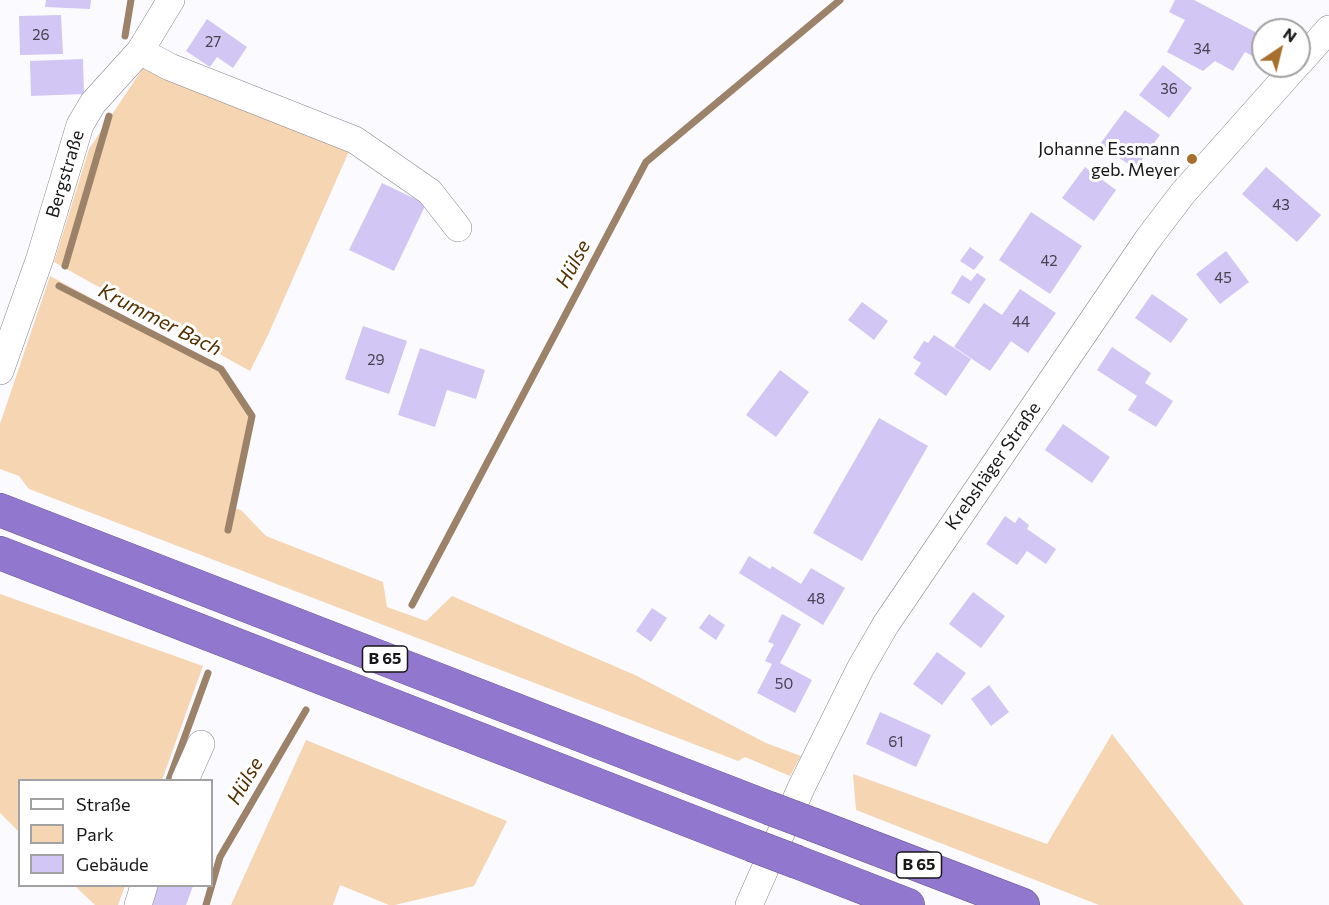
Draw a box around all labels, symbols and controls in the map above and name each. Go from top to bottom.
north arrow [1251,18,1311,78]
text: N [1280,23,1301,46]
house number: 26 [32,26,50,44]
house number: 27 [205,33,221,51]
house number: 34 [1193,40,1211,58]
house number: 36 [1160,80,1178,98]
street label: Bergstraße [41,128,89,220]
place label: Johanne Essmann geb. Meyer [1038,138,1180,180]
marker: Johanne Essmann geb. Meyer [1185,152,1199,166]
house number: 43 [1272,196,1290,214]
water label: Hülse [550,236,596,292]
house number: 42 [1040,252,1058,270]
house number: 45 [1214,269,1232,287]
water label: Krummer Bach [95,279,225,361]
house number: 44 [1012,313,1030,331]
house number: 29 [367,351,385,369]
street label: Krebshäger Straße [941,398,1045,534]
house number: 48 [807,590,825,608]
road number: B 65 [362,646,408,672]
house number: 50 [775,675,793,693]
house number: 61 [888,733,904,751]
water label: Hülse [222,753,268,809]
legend [18,779,213,887]
text: Straße [76,793,131,815]
text: Park [76,823,114,845]
road number: B 65 [896,852,942,878]
text: Gebäude [76,853,149,875]

